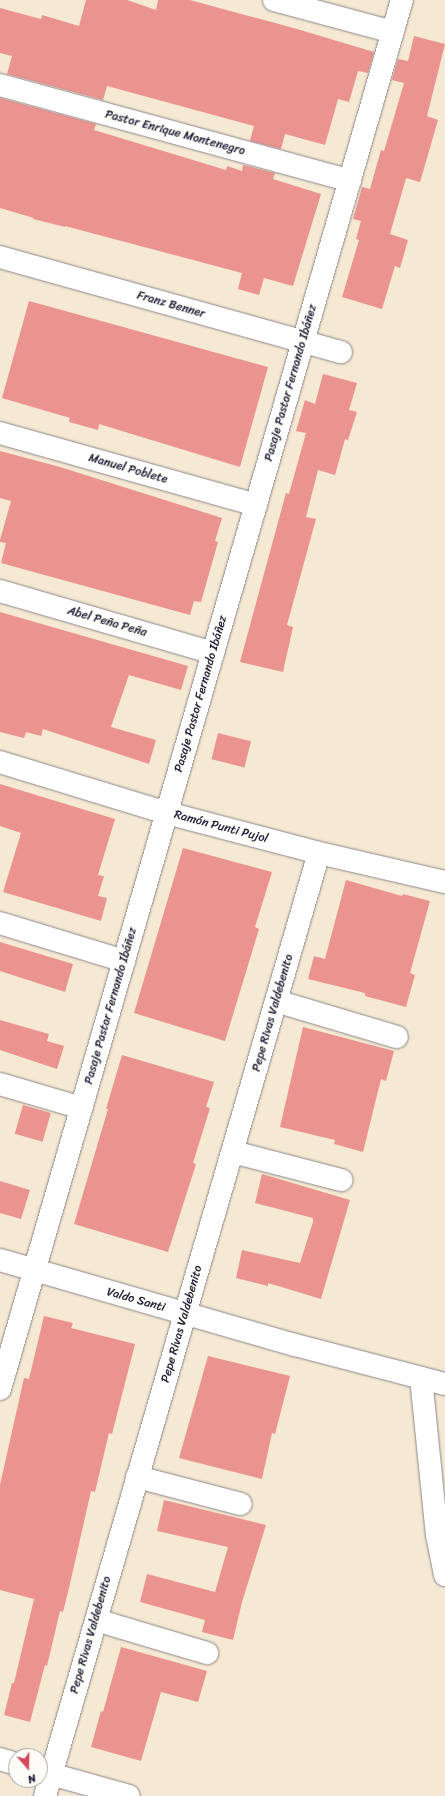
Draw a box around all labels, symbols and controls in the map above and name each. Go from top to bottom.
street label: Pastor Enrique Montenegro [104,107,246,159]
street label: Franz Benner [135,288,207,322]
street label: Pasaje Pastor Fernando Ibáñez [262,302,320,464]
street label: Manuel Poblete [87,451,169,487]
street label: Abel Peña Peña [66,604,148,640]
street label: Pasaje Pastor Fernando Ibáñez [172,613,230,775]
street label: Ramón Punti Pujol [172,807,270,847]
street label: Pasaje Pastor Fernando Ibáñez [82,925,140,1087]
street label: Pepe Rivas Valdebenito [249,953,297,1073]
street label: Pepe Rivas Valdebenito [158,1264,206,1384]
street label: Valdo Santi [105,1285,167,1315]
street label: Pepe Rivas Valdebenito [67,1575,115,1695]
north arrow [8,1748,48,1788]
text: N [25,1769,39,1789]

